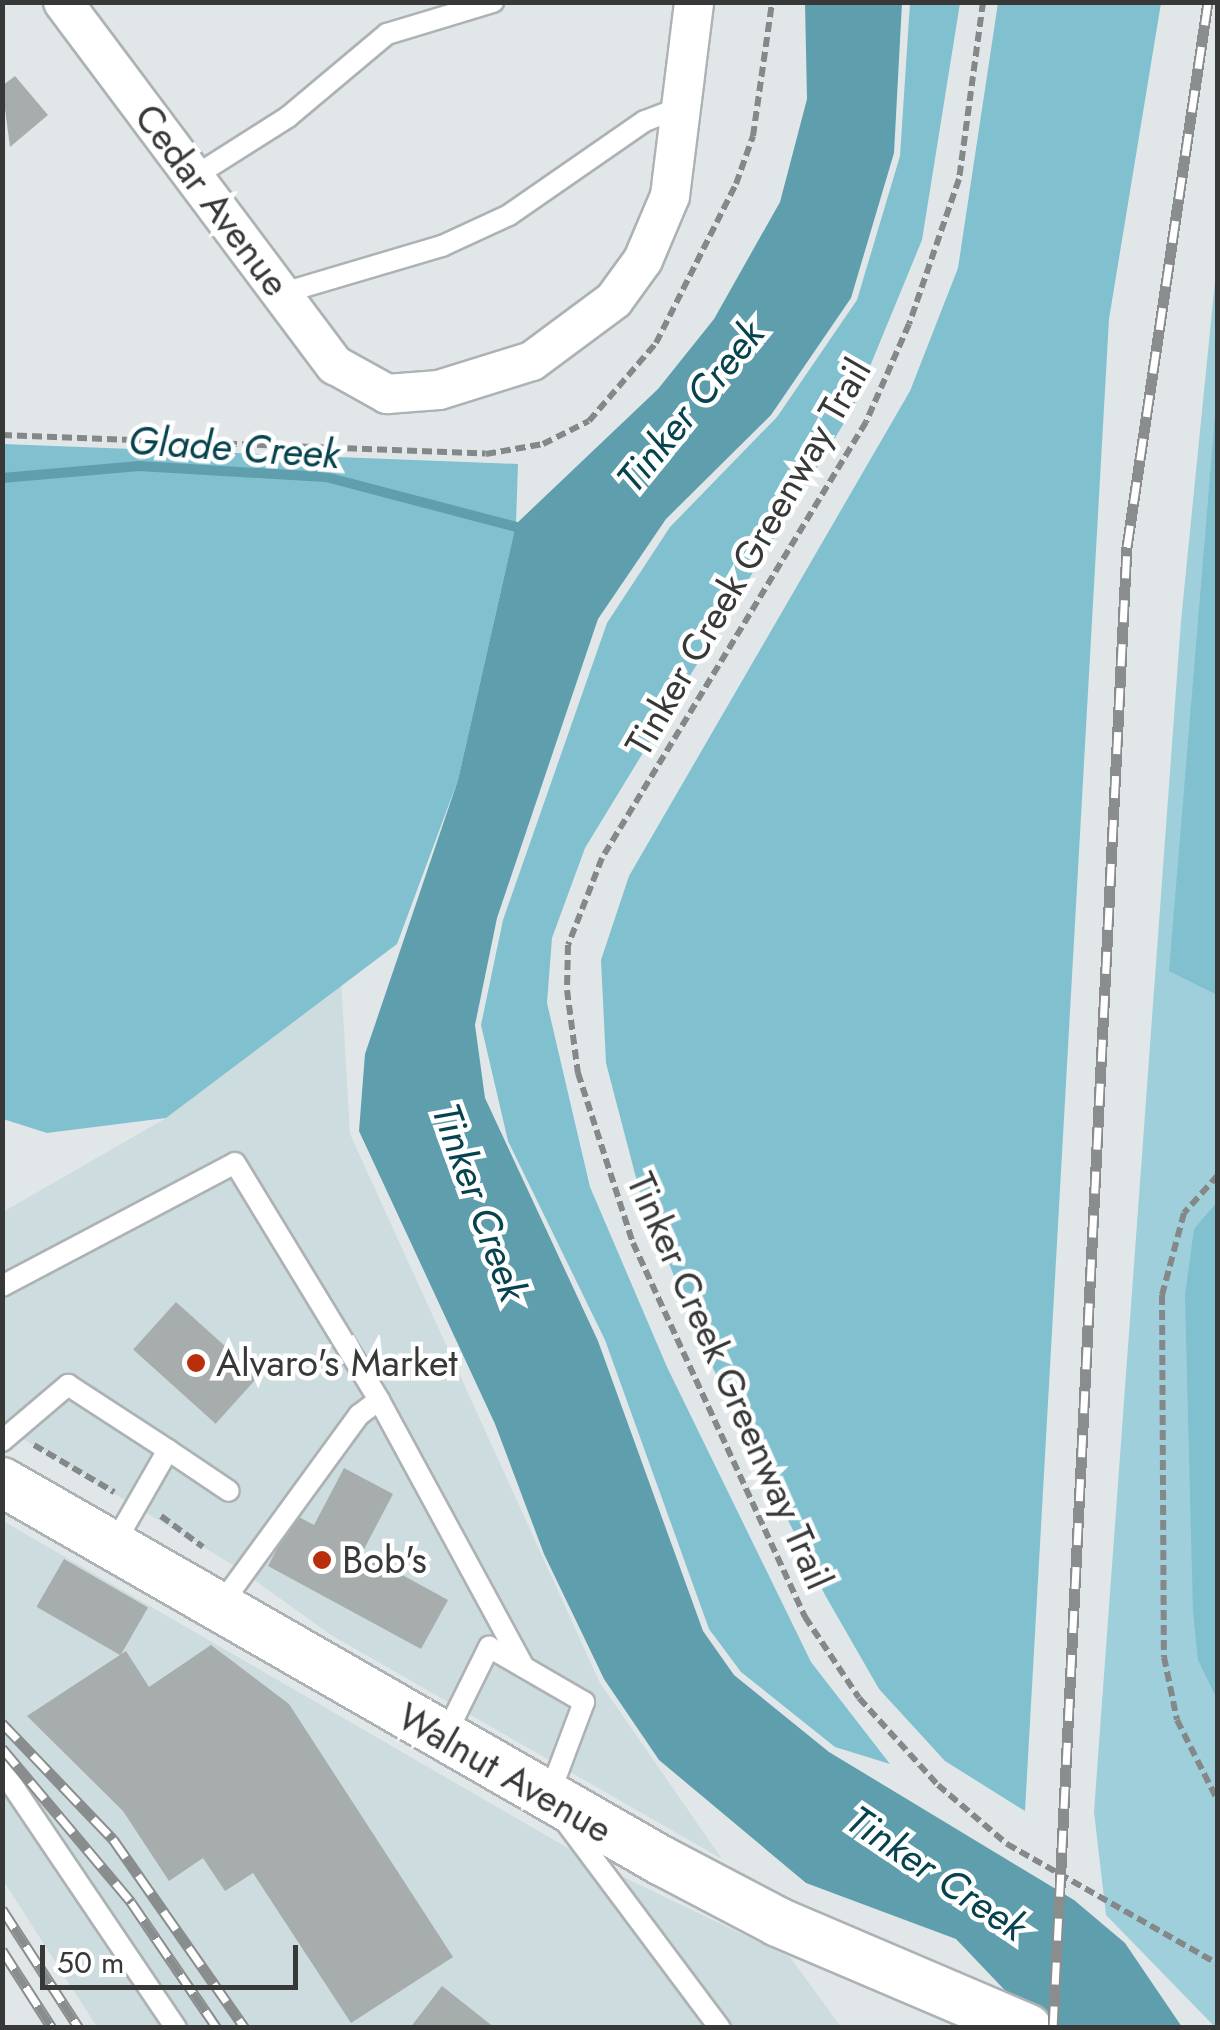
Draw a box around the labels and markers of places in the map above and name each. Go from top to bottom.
place label: Alvaro's Market [216,1340,458,1386]
marker: Alvaro's Market [185,1352,207,1374]
place label: Bob's [342,1537,427,1583]
marker: Bob's [311,1549,333,1571]

